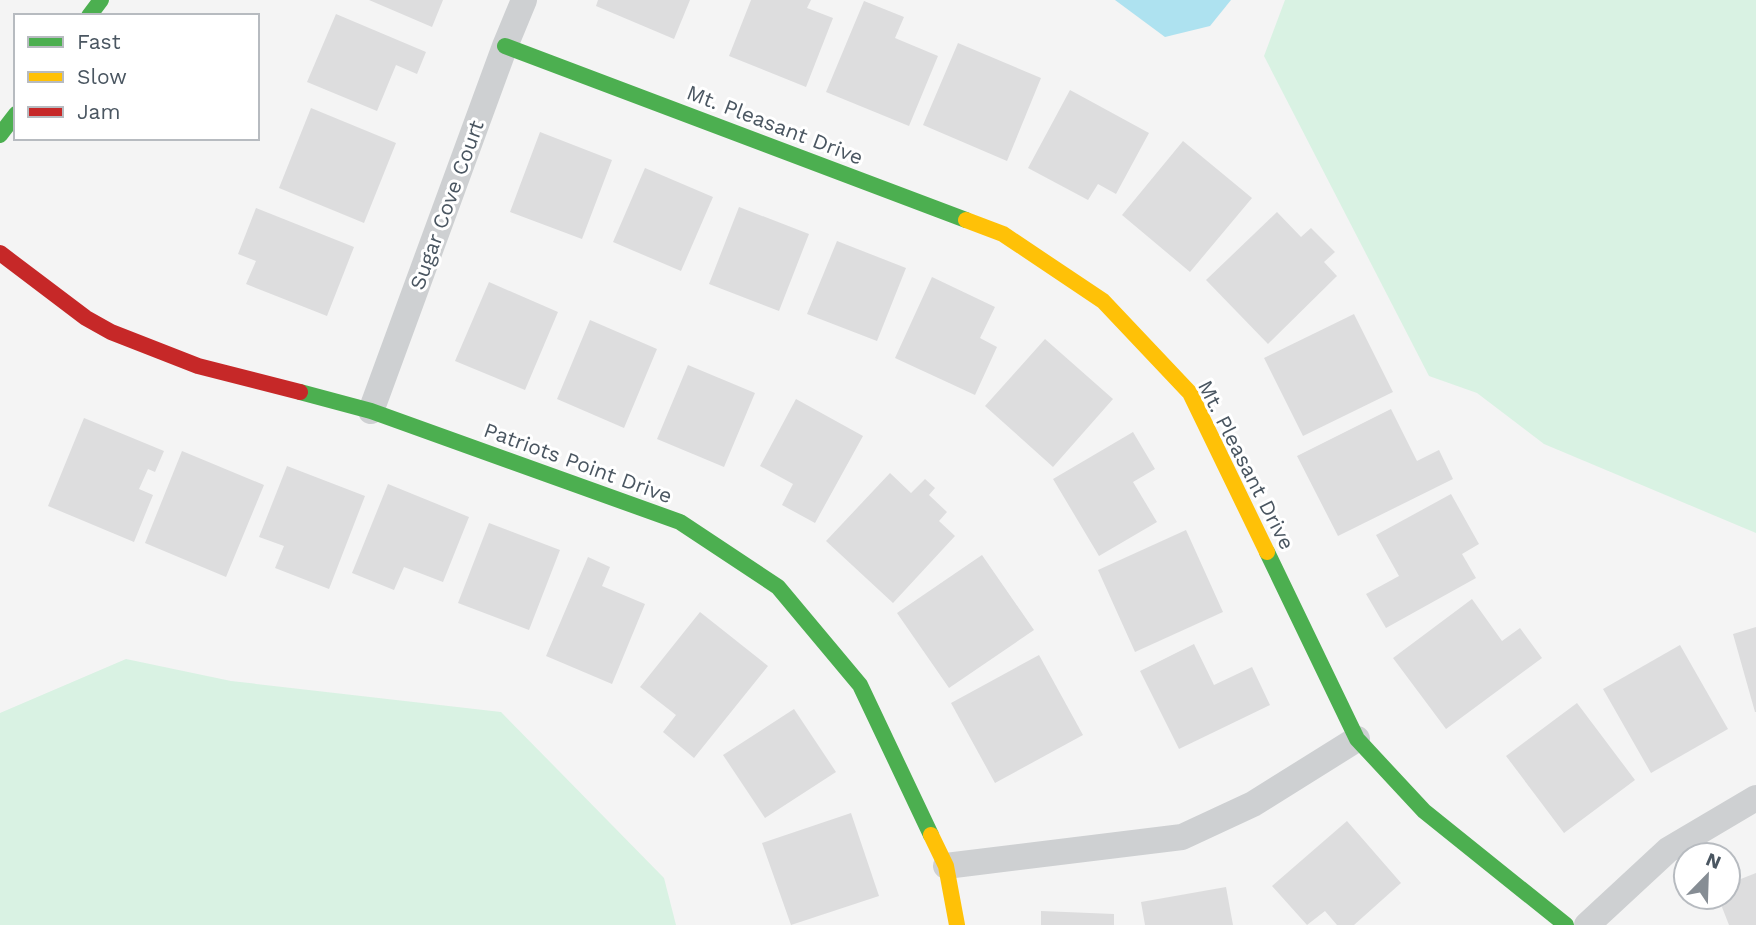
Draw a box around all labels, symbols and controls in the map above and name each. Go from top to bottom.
legend [14,14,259,140]
text: Fast [77,29,121,54]
text: Slow [77,64,127,89]
street label: Mt. Pleasant Drive [684,79,867,170]
text: Jam [77,99,120,124]
street label: Sugar Cove Court [404,116,489,293]
street label: Mt. Pleasant Drive [1193,376,1300,554]
street label: Patriots Point Drive [481,417,676,508]
north arrow [1672,841,1742,911]
text: N [1702,847,1724,874]

